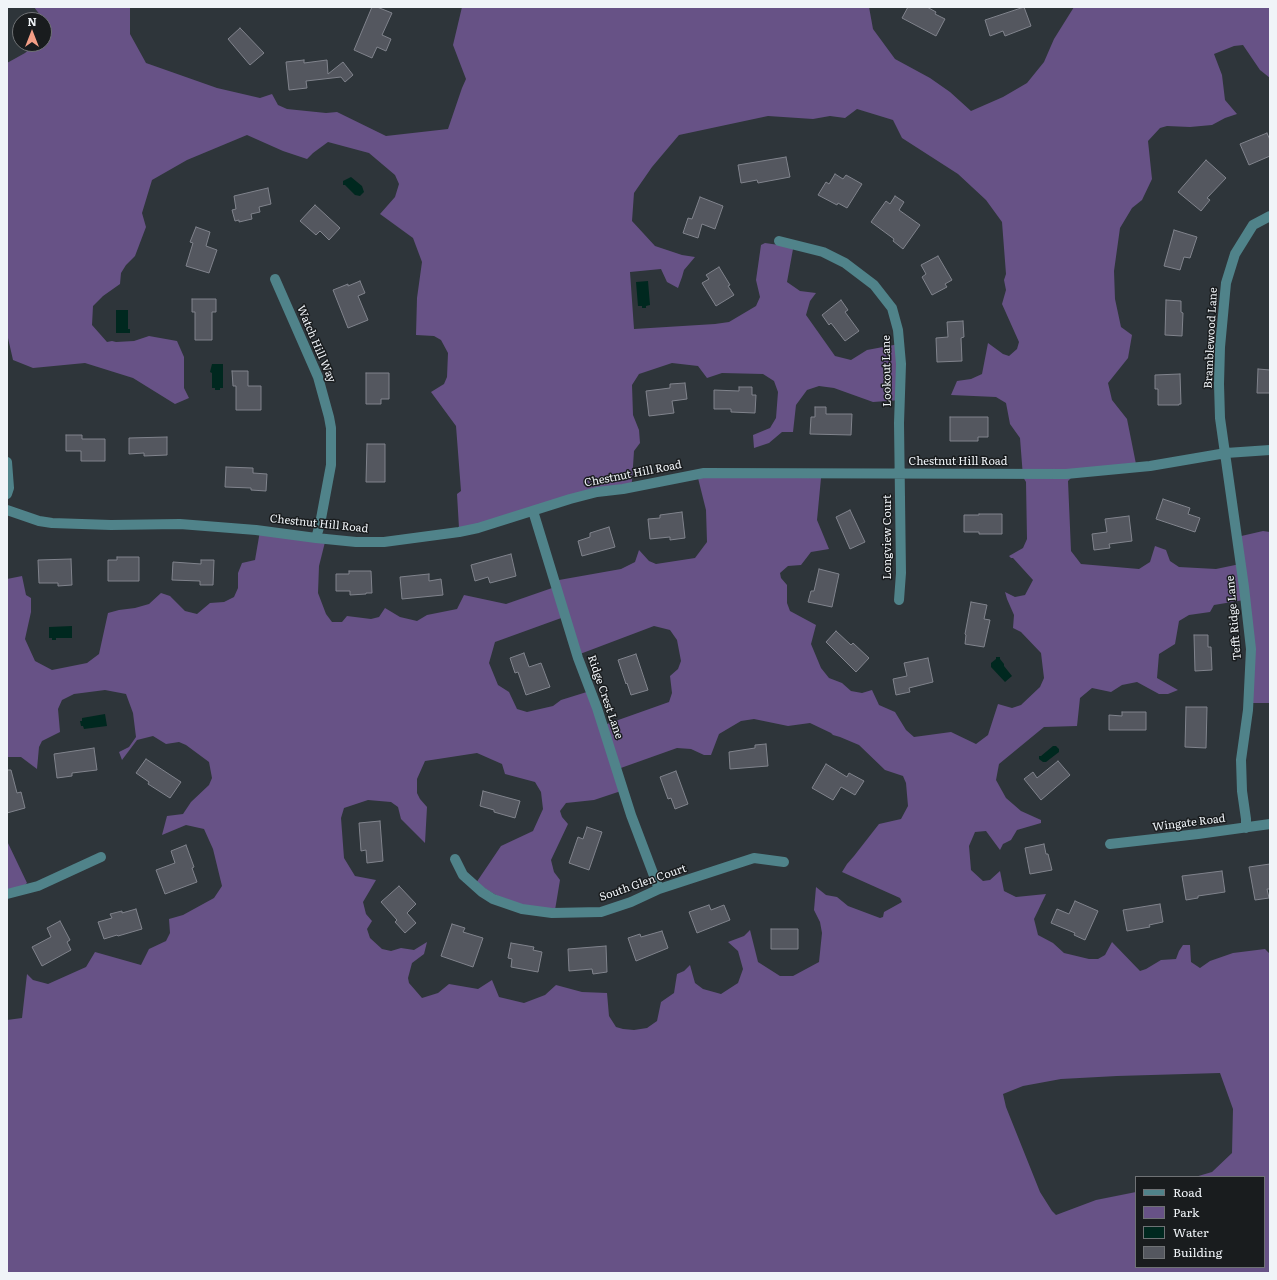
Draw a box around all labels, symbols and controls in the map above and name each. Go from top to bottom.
north arrow [12,12,52,52]
text: N [27,13,37,29]
street label: Bramblewood Lane [1202,287,1220,389]
street label: Watch Hill Way [294,303,338,385]
street label: Lookout Lane [880,335,894,407]
street label: Chestnut Hill Road [909,455,1007,469]
street label: Chestnut Hill Road [583,458,683,490]
street label: Longview Court [881,495,895,579]
street label: Chestnut Hill Road [269,512,369,536]
street label: Tefft Ridge Lane [1224,575,1244,661]
street label: Ridge Crest Lane [584,653,626,741]
street label: Wingate Road [1152,812,1226,834]
street label: South Glen Court [598,862,688,904]
legend [1135,1176,1265,1268]
text: Road [1173,1183,1202,1201]
text: Park [1173,1203,1199,1221]
text: Water [1173,1223,1209,1241]
text: Building [1173,1243,1222,1261]

